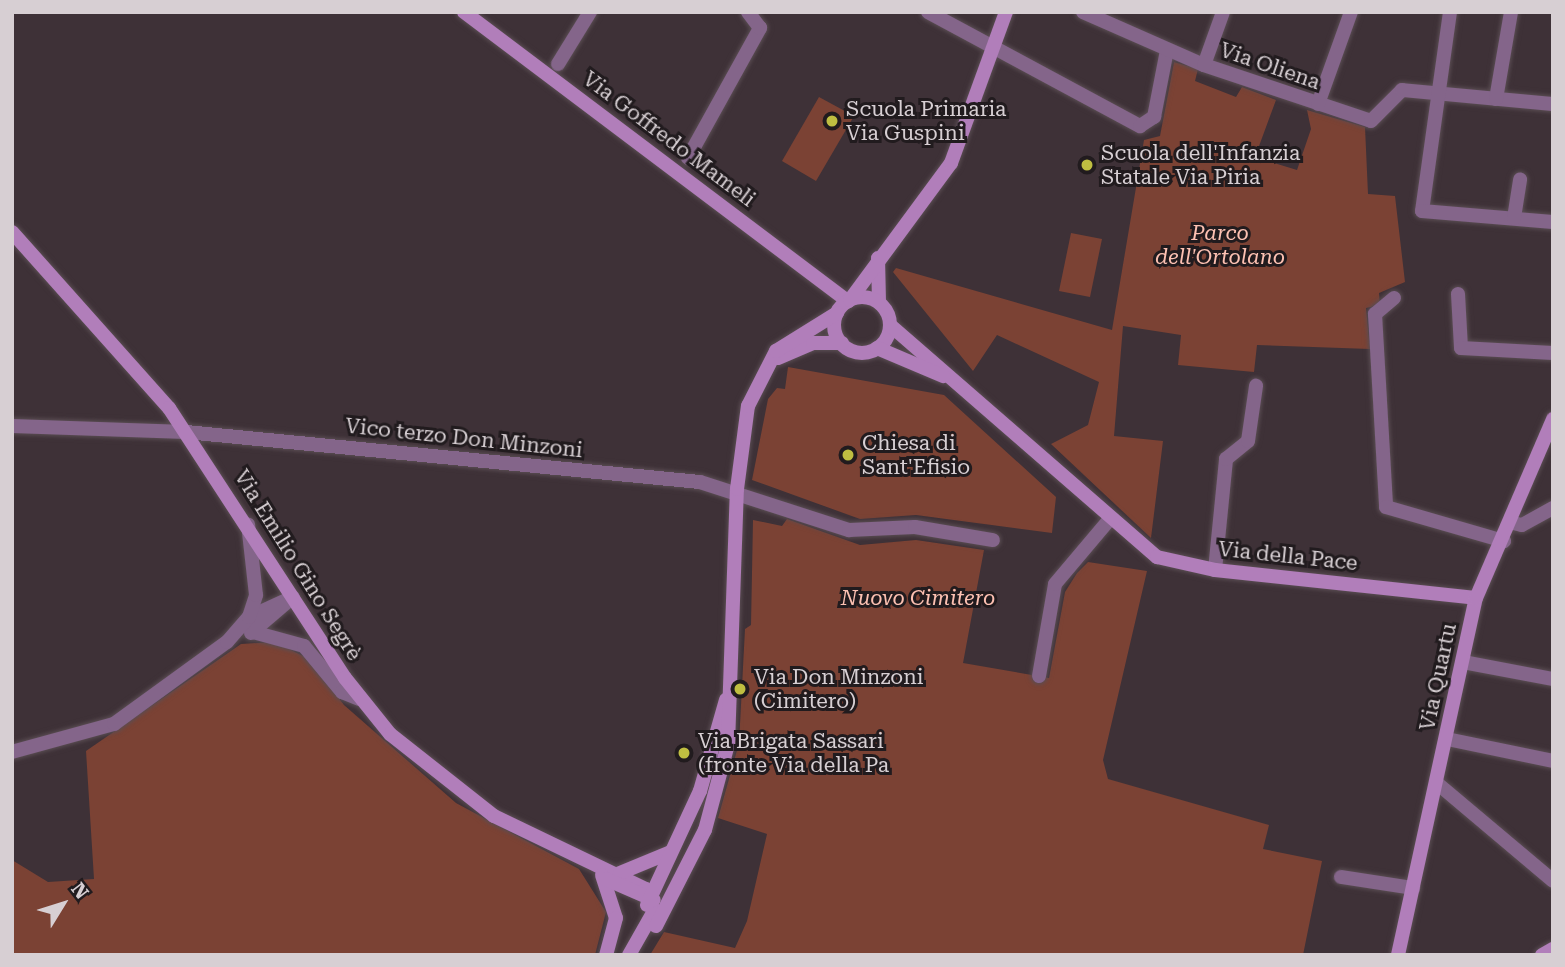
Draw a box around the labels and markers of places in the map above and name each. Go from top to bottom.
place label: Scuola Primaria Via Guspini [846,96,1006,146]
marker: Scuola Primaria Via Guspini [824,113,840,129]
place label: Scuola dell'Infanzia Statale Via Piria [1101,140,1300,190]
marker: Scuola dell'Infanzia Statale Via Piria [1079,157,1095,173]
place label: Chiesa di Sant'Efisio [862,430,970,480]
marker: Chiesa di Sant'Efisio [840,447,856,463]
place label: Via Don Minzoni (Cimitero) [754,664,923,714]
marker: Via Don Minzoni (Cimitero) [732,681,748,697]
place label: Via Brigata Sassari (fronte Via della Pa [698,728,889,778]
marker: Via Brigata Sassari (fronte Via della Pa [676,745,692,761]

